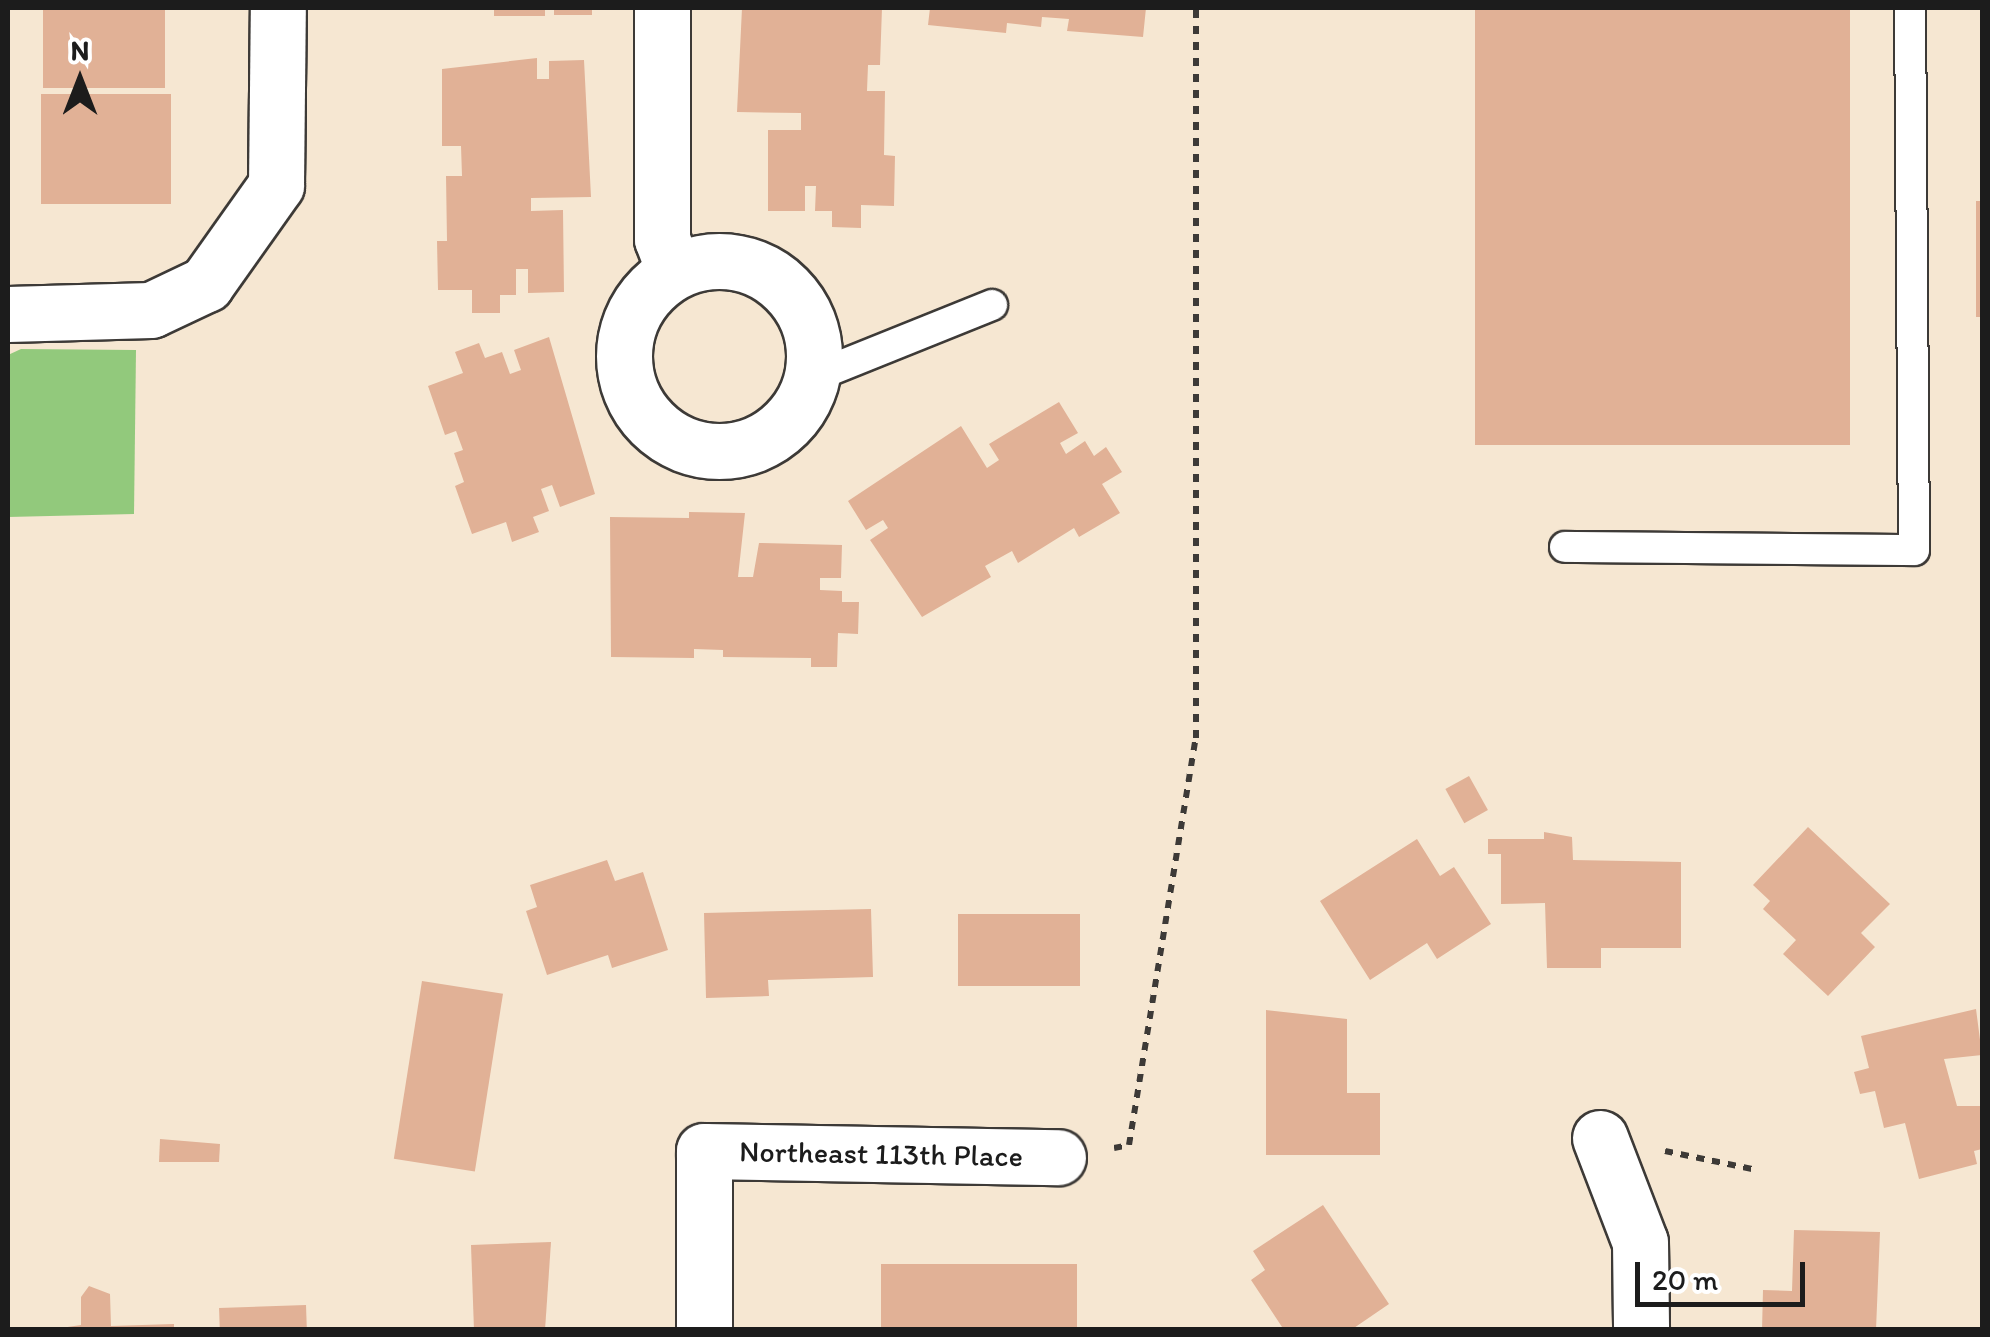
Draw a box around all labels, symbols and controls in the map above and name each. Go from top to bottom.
north arrow [30,30,130,130]
text: N [71,33,89,67]
street label: Northeast 113th Place [739,1134,1023,1174]
scale bar [1640,1242,1810,1304]
text: 20 m [1652,1261,1718,1298]

